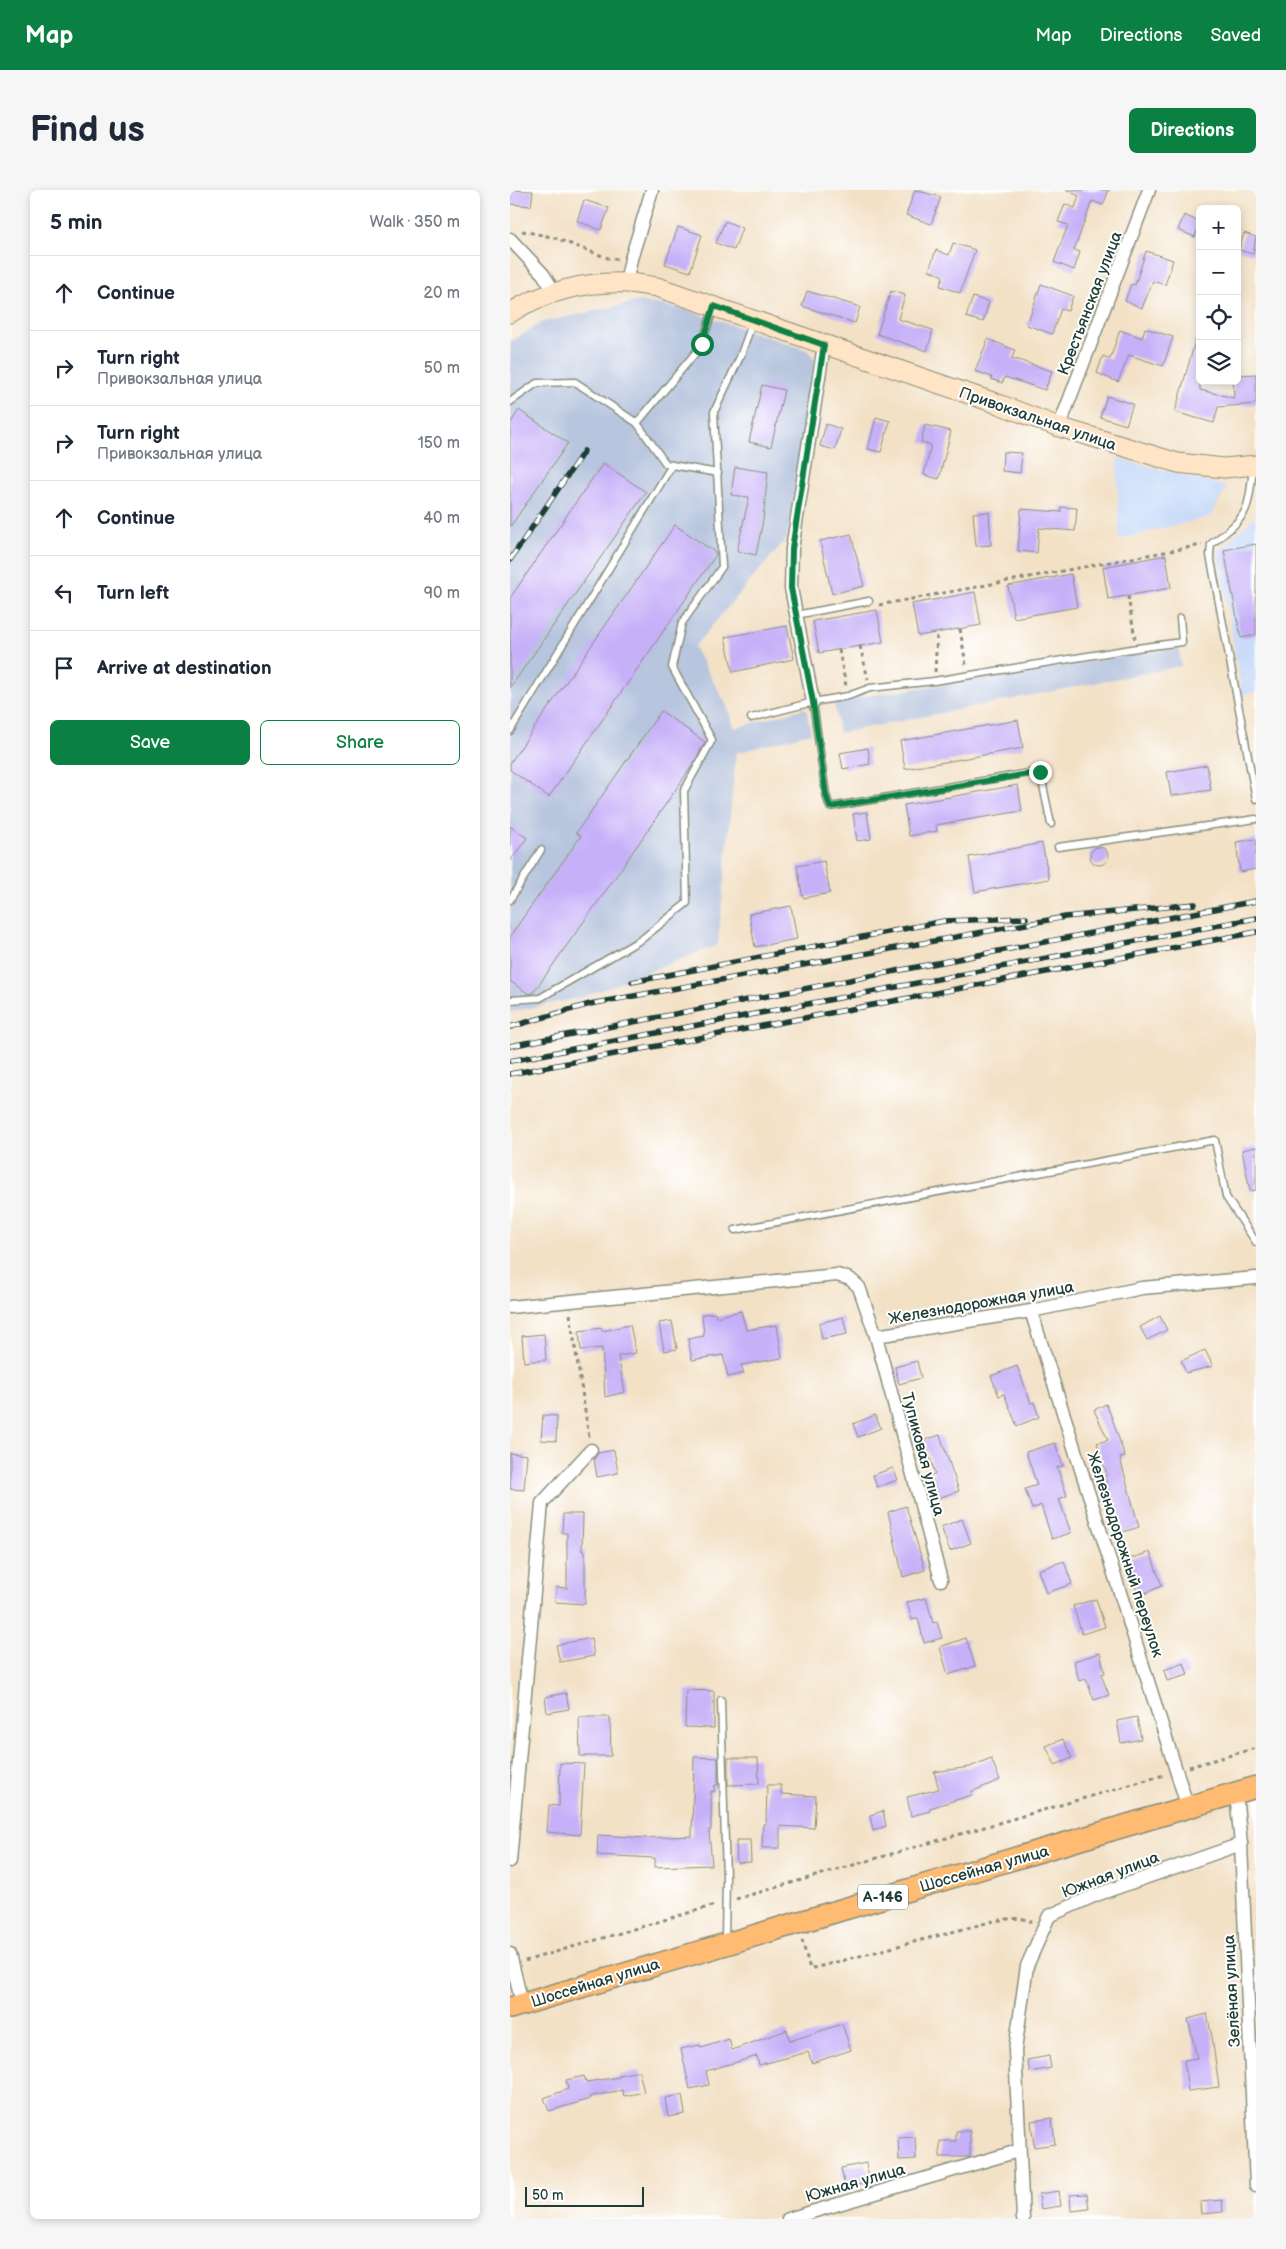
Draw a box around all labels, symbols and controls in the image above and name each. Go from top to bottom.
text: Map [25,21,73,50]
text: Map [1036,25,1072,46]
text: Directions [1100,25,1182,46]
text: Saved [1210,25,1261,46]
button: Directions [1129,108,1256,153]
text: Find us [30,109,145,152]
map controls [1196,205,1241,385]
button: + [1196,205,1241,250]
text: 5 min [50,210,103,235]
text: Walk · 350 m [369,213,460,232]
street label: Крестьянская улица [1054,228,1127,378]
button: − [1196,250,1241,295]
icon: ahead [50,279,78,307]
text: Continue [97,282,175,305]
text: 20 m [424,284,460,303]
button: locate [1196,295,1241,340]
route start [691,333,714,356]
button: layers [1196,340,1241,385]
text: Turn right [97,347,180,370]
icon: right [50,354,78,382]
text: 50 m [424,359,460,378]
text: Привокзальная улица [97,370,262,389]
street label: Привокзальная улица [956,384,1119,455]
text: Turn right [97,422,180,445]
icon: right [50,429,78,457]
text: 150 m [418,434,460,453]
text: Привокзальная улица [97,445,262,464]
icon: ahead [50,504,78,532]
text: Continue [97,507,175,530]
text: 40 m [423,509,460,528]
icon: left [50,579,78,607]
text: Turn left [97,582,169,605]
text: 90 m [424,584,460,603]
icon: arrive [50,654,78,682]
text: Arrive at destination [97,657,272,680]
button: Save [50,720,250,765]
button: Share [260,720,460,765]
route end [1029,761,1052,784]
street label: Железнодорожная улица [887,1278,1076,1329]
street label: Тупиковая улица [897,1391,948,1519]
street label: Железнодорожный переулок [1082,1449,1167,1660]
street label: Шоссейная улица [918,1842,1052,1897]
street label: Южная улица [1059,1848,1162,1903]
road number: А-146 [858,1884,908,1910]
street label: Зелёная улица [1220,1934,1245,2047]
street label: Шоссейная улица [529,1955,663,2012]
street label: Южная улица [803,2160,908,2207]
scale bar [525,2184,644,2207]
text: 50 m [532,2187,564,2204]

